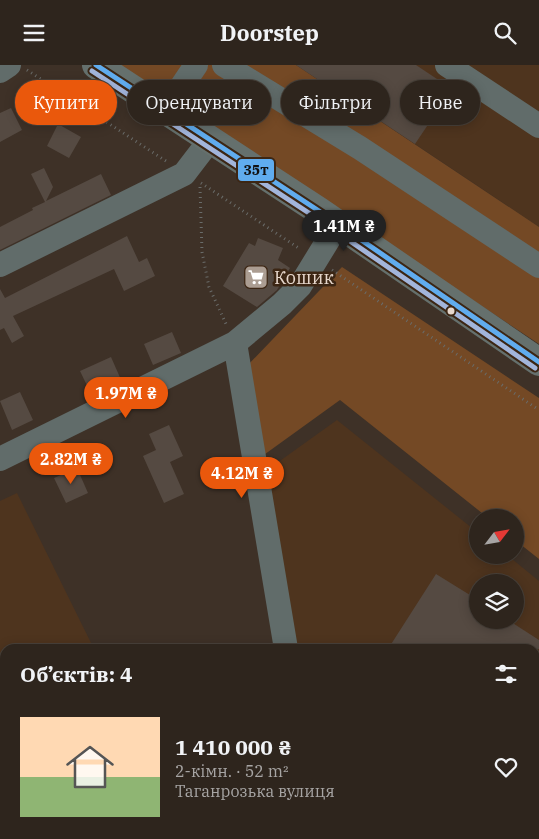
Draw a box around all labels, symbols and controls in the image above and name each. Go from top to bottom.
text: Doorstep [220,18,319,47]
icon: menu [20,19,48,47]
icon: search [491,19,519,47]
chip: Купити [15,80,117,125]
chip: Орендувати [127,80,271,125]
chip: Фільтри [281,80,390,125]
chip: Нове [400,80,480,125]
line badge: 35т [237,158,275,182]
text: 35т [243,161,269,179]
pin: 1.41M ₴ [298,209,390,252]
text: 1.41M ₴ [313,216,375,236]
supermarket icon: Кошик [243,264,269,290]
place label: Кошик [274,266,335,289]
unlabelled marker [446,306,456,316]
pin: 1.97M ₴ [80,377,172,419]
text: 1.97M ₴ [95,383,157,403]
pin: 2.82M ₴ [25,443,117,485]
text: 2.82M ₴ [40,449,102,469]
pin: 4.12M ₴ [196,457,288,499]
text: 4.12M ₴ [211,463,273,483]
north arrow [469,509,524,564]
map controls [469,509,524,629]
button: layers [469,574,524,629]
text: Об’єктів: 4 [20,660,133,688]
icon: filters [492,660,520,688]
text: 1 410 000 ₴ [175,733,292,761]
icon: home [60,737,120,797]
icon: heart [492,753,520,781]
text: 2-кімн. · 52 m² [175,761,288,781]
text: Таганрозька вулиця [175,781,335,801]

